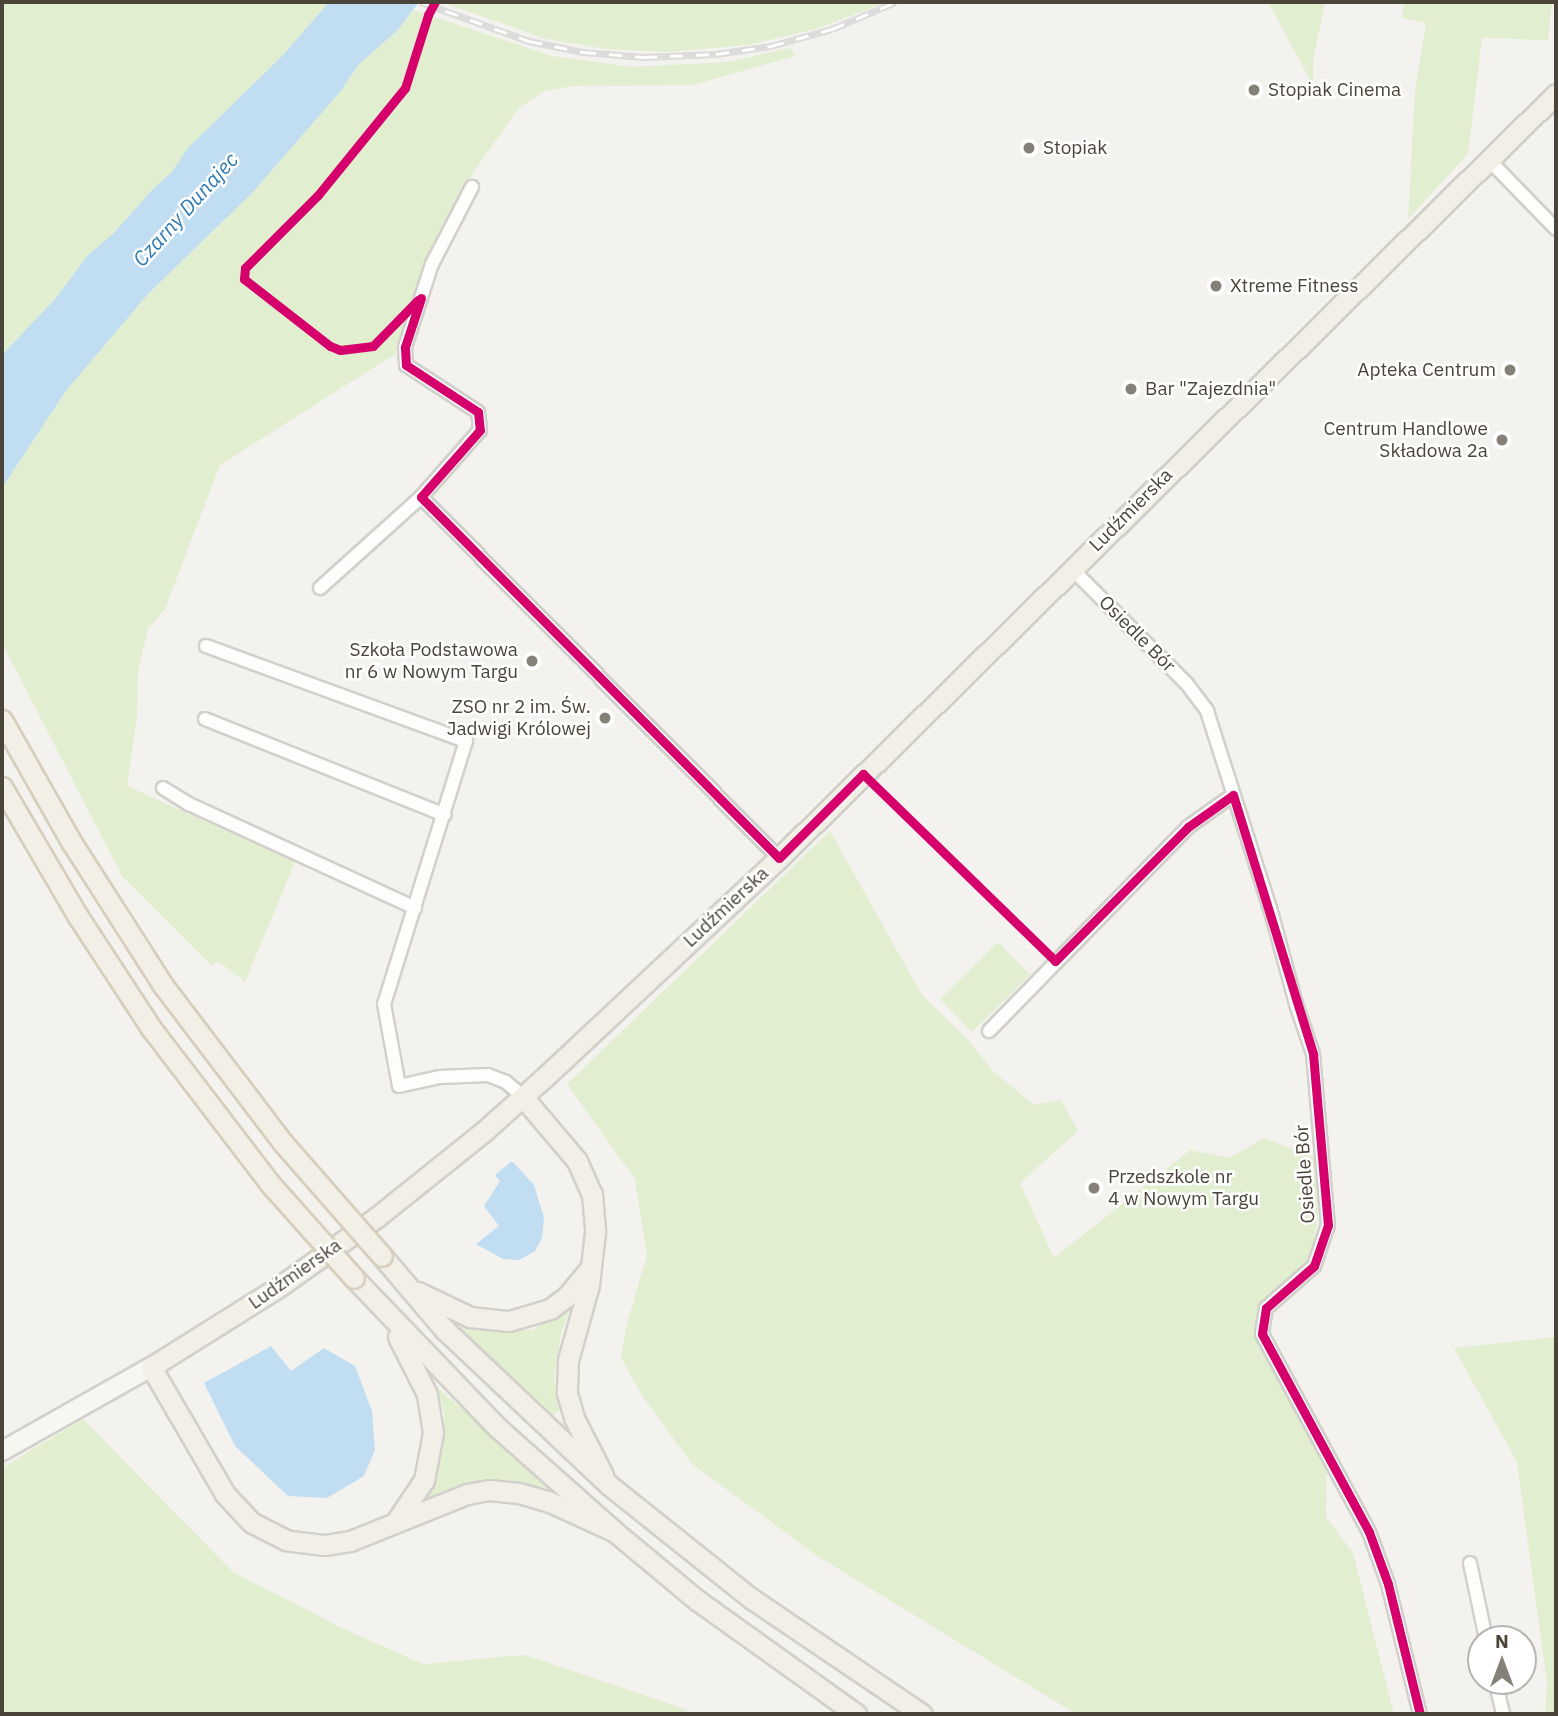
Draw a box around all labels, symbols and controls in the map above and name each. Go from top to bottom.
place label: Stopiak Cinema [1268,79,1401,101]
marker: Stopiak Cinema [1246,82,1262,98]
place label: Stopiak [1043,137,1107,159]
marker: Stopiak [1021,140,1037,156]
water label: Czarny Dunajec [127,147,243,271]
place label: Xtreme Fitness [1230,275,1359,297]
marker: Xtreme Fitness [1208,278,1224,294]
place label: Apteka Centrum [1357,359,1496,381]
marker: Apteka Centrum [1502,362,1518,378]
place label: Bar "Zajezdnia" [1145,378,1276,400]
marker: Bar "Zajezdnia" [1123,381,1139,397]
place label: Centrum Handlowe Składowa 2a [1323,418,1488,462]
marker: Centrum Handlowe Składowa 2a [1494,432,1510,448]
street label: Ludźmierska [1085,464,1177,556]
street label: Osiedle Bór [1094,591,1180,677]
place label: Szkoła Podstawowa nr 6 w Nowym Targu [345,639,518,683]
marker: Szkoła Podstawowa nr 6 w Nowym Targu [524,653,540,669]
place label: ZSO nr 2 im. Św. Jadwigi Królowej [447,696,591,740]
marker: ZSO nr 2 im. Św. Jadwigi Królowej [597,710,613,726]
street label: Ludźmierska [679,862,773,952]
street label: Osiedle Bór [1290,1124,1320,1224]
place label: Przedszkole nr 4 w Nowym Targu [1108,1166,1259,1210]
marker: Przedszkole nr 4 w Nowym Targu [1086,1180,1102,1196]
street label: Ludźmierska [244,1234,346,1314]
north arrow [1467,1625,1537,1695]
text: N [1495,1629,1509,1653]

